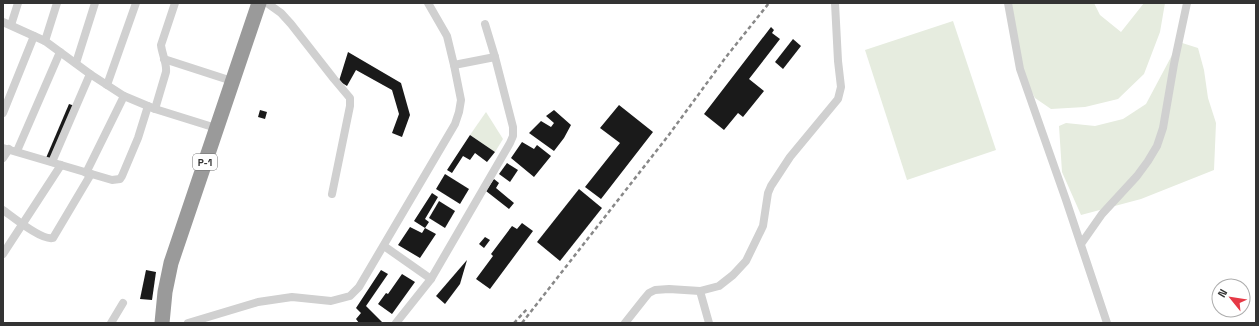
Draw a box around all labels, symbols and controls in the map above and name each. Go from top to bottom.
road number: P-1 [193,154,217,170]
north arrow [1211,278,1251,318]
text: N [1214,286,1230,300]

